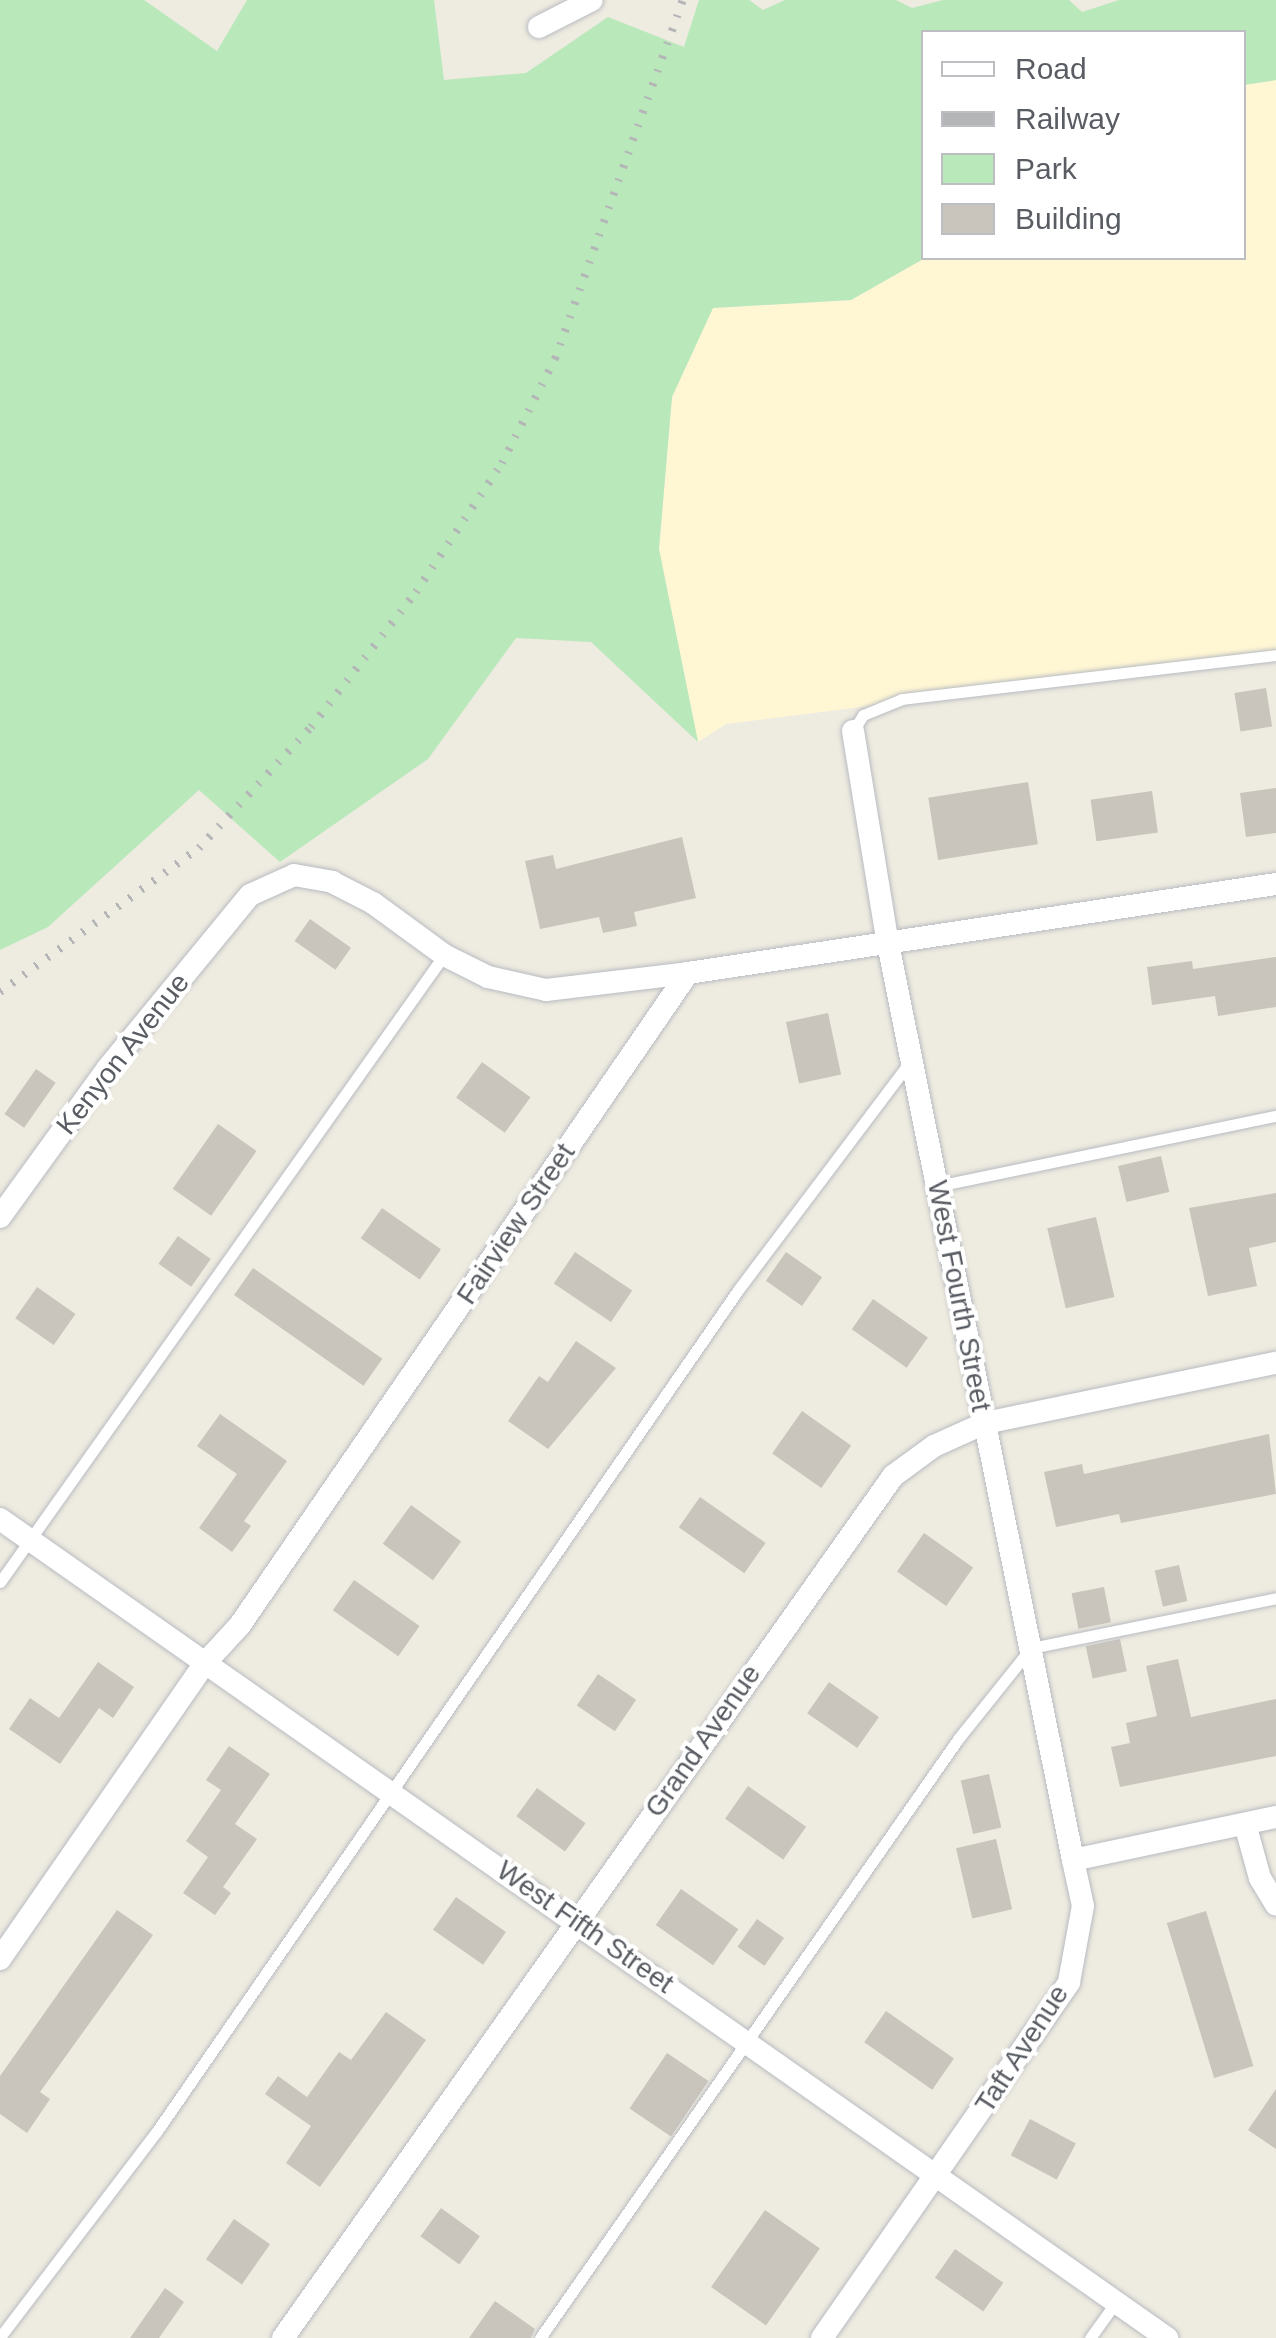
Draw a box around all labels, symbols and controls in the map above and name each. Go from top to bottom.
legend [921,30,1246,260]
text: Road [1015,52,1087,85]
text: Railway [1015,102,1120,135]
text: Park [1015,152,1077,185]
text: Building [1015,202,1122,235]
street label: Kenyon Avenue [49,966,197,1142]
street label: Fairview Street [450,1137,582,1311]
street label: West Fourth Street [920,1178,998,1414]
street label: Grand Avenue [638,1658,768,1824]
street label: West Fifth Street [490,1854,680,2000]
street label: Taft Avenue [968,1978,1076,2120]

